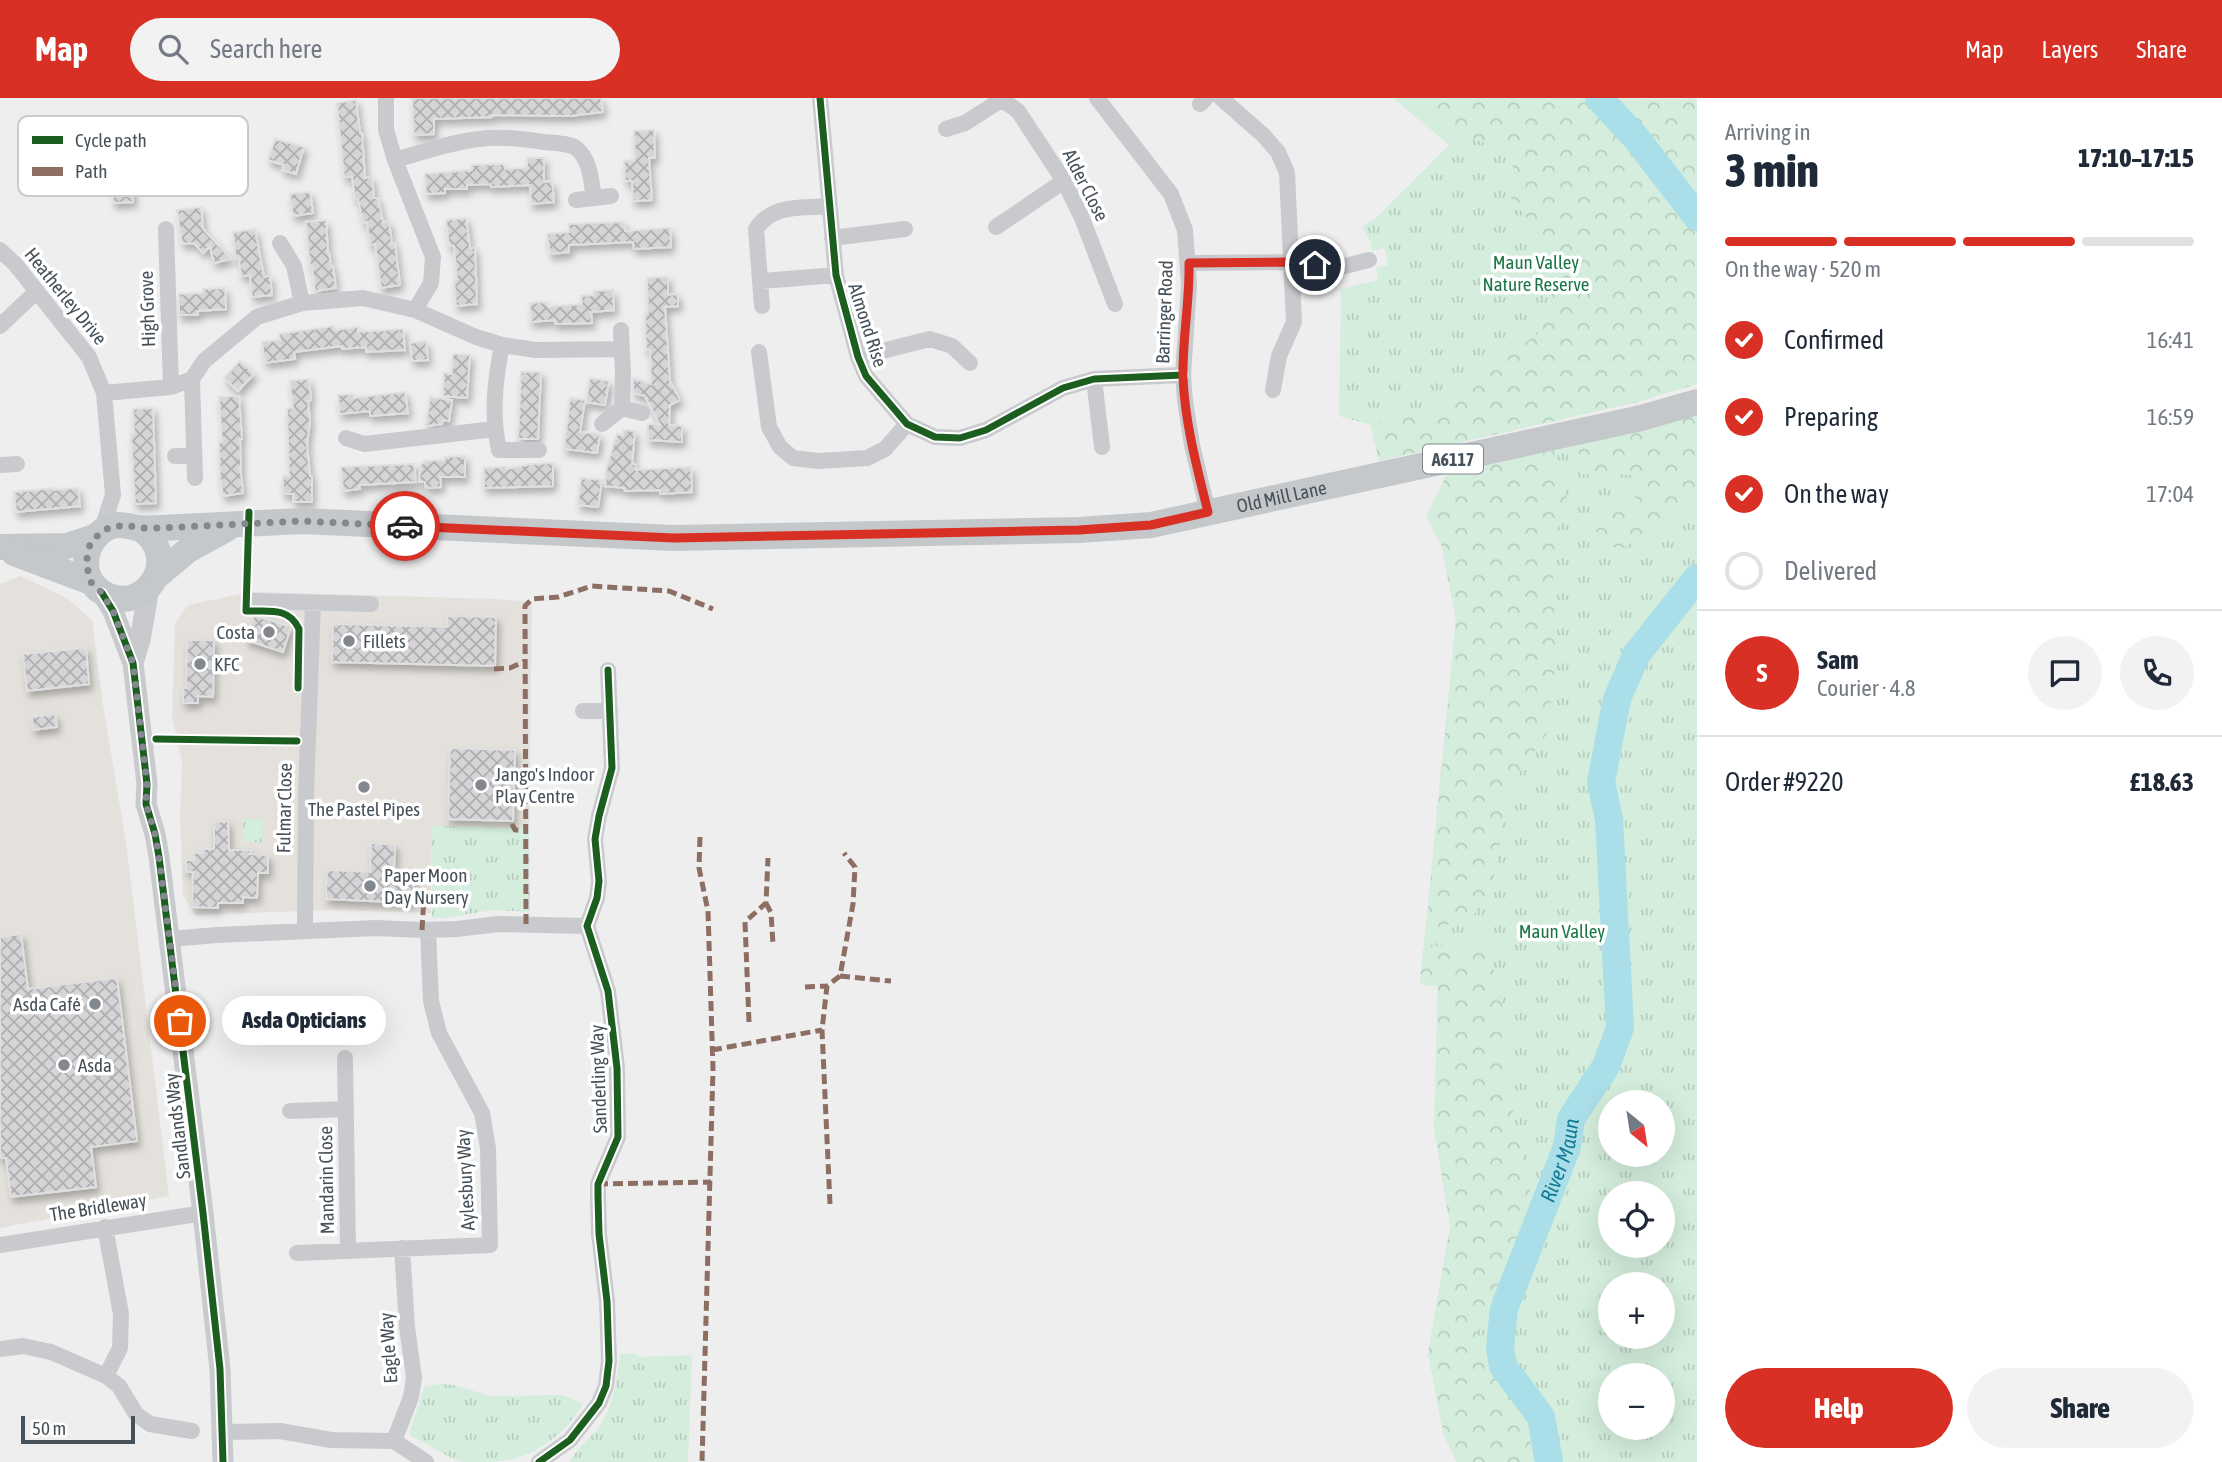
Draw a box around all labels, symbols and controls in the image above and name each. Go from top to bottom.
search box [130,18,620,81]
text: Map [35,30,88,68]
icon: search [154,30,192,68]
text: Search here [210,34,322,64]
text: Map [1965,36,2004,63]
text: Layers [2042,36,2098,63]
text: Share [2136,36,2187,63]
legend [18,116,248,196]
text: Arriving in [1725,119,1811,145]
text: Cycle path [75,129,147,151]
text: 17:10–17:15 [2078,143,2194,173]
text: 3 min [1725,144,1819,197]
street label: Alder Close [1059,145,1113,225]
text: Path [75,160,107,182]
pin [1285,235,1345,295]
street label: Heatherley Drive [20,243,112,349]
icon: home [1296,246,1334,284]
park label: Maun Valley Nature Reserve [1483,251,1589,295]
text: On the way · 520 m [1725,256,1881,282]
street label: Barringer Road [1151,260,1177,364]
street label: High Grove [135,271,159,347]
street label: Almond Rise [844,280,892,370]
icon: check [1725,321,1763,359]
text: Confirmed [1784,325,1884,355]
text: 16:41 [2147,327,2194,353]
icon: check [1725,398,1763,436]
text: Preparing [1784,402,1878,432]
text: 16:59 [2147,404,2194,430]
road number: A6117 [1423,444,1483,474]
icon: check [1725,475,1763,513]
street label: Old Mill Lane [1234,476,1329,517]
text: On the way [1784,479,1889,509]
text: 17:04 [2146,481,2194,507]
courier [370,491,440,561]
icon: car [386,507,424,545]
text: Delivered [1784,556,1877,586]
place label: Costa [217,621,255,643]
marker: Costa [261,624,277,640]
place label: Fillets [363,630,406,652]
marker: Fillets [341,633,357,649]
button: chat [2028,636,2102,710]
button: phone [2120,636,2194,710]
text: Sam [1817,645,1859,675]
place label: KFC [214,653,240,675]
marker: KFC [192,656,208,672]
text: S [1757,658,1767,688]
text: Courier · 4.8 [1817,675,1916,701]
street label: Fulmar Close [272,763,296,853]
place label: Jango's Indoor Play Centre [495,763,594,807]
text: Order #9220 [1725,767,1844,797]
text: £18.63 [2130,767,2194,797]
marker: Jango's Indoor Play Centre [473,777,489,793]
marker: The Pastel Pipes [356,779,372,795]
place label: The Pastel Pipes [308,798,420,820]
place label: Paper Moon Day Nursery [384,864,469,908]
marker: Paper Moon Day Nursery [362,878,378,894]
park label: Maun Valley [1519,920,1605,942]
pin [150,991,210,1051]
place label: Asda Café [13,993,81,1015]
marker: Asda Café [87,996,103,1012]
callout: Asda Opticians [222,996,386,1046]
icon: bag [161,1002,199,1040]
text: Asda Opticians [242,1007,366,1033]
street label: Sanderling Way [585,1024,611,1134]
place label: Asda [78,1054,112,1076]
marker: Asda [56,1057,72,1073]
street label: Sandlands Way [160,1072,194,1180]
north arrow [1598,1090,1675,1167]
map controls [1598,1090,1675,1440]
water label: River Maun [1535,1117,1583,1205]
street label: Mandarin Close [314,1126,338,1234]
street label: Aylesbury Way [451,1129,479,1231]
button: locate [1598,1181,1675,1258]
street label: The Bridleway [48,1188,148,1225]
button: + [1598,1272,1675,1349]
street label: Eagle Way [375,1312,401,1384]
button: − [1598,1363,1675,1440]
button: Help [1725,1368,1953,1448]
button: Share [1967,1368,2194,1448]
scale bar [21,1413,135,1445]
text: 50 m [32,1417,66,1439]

